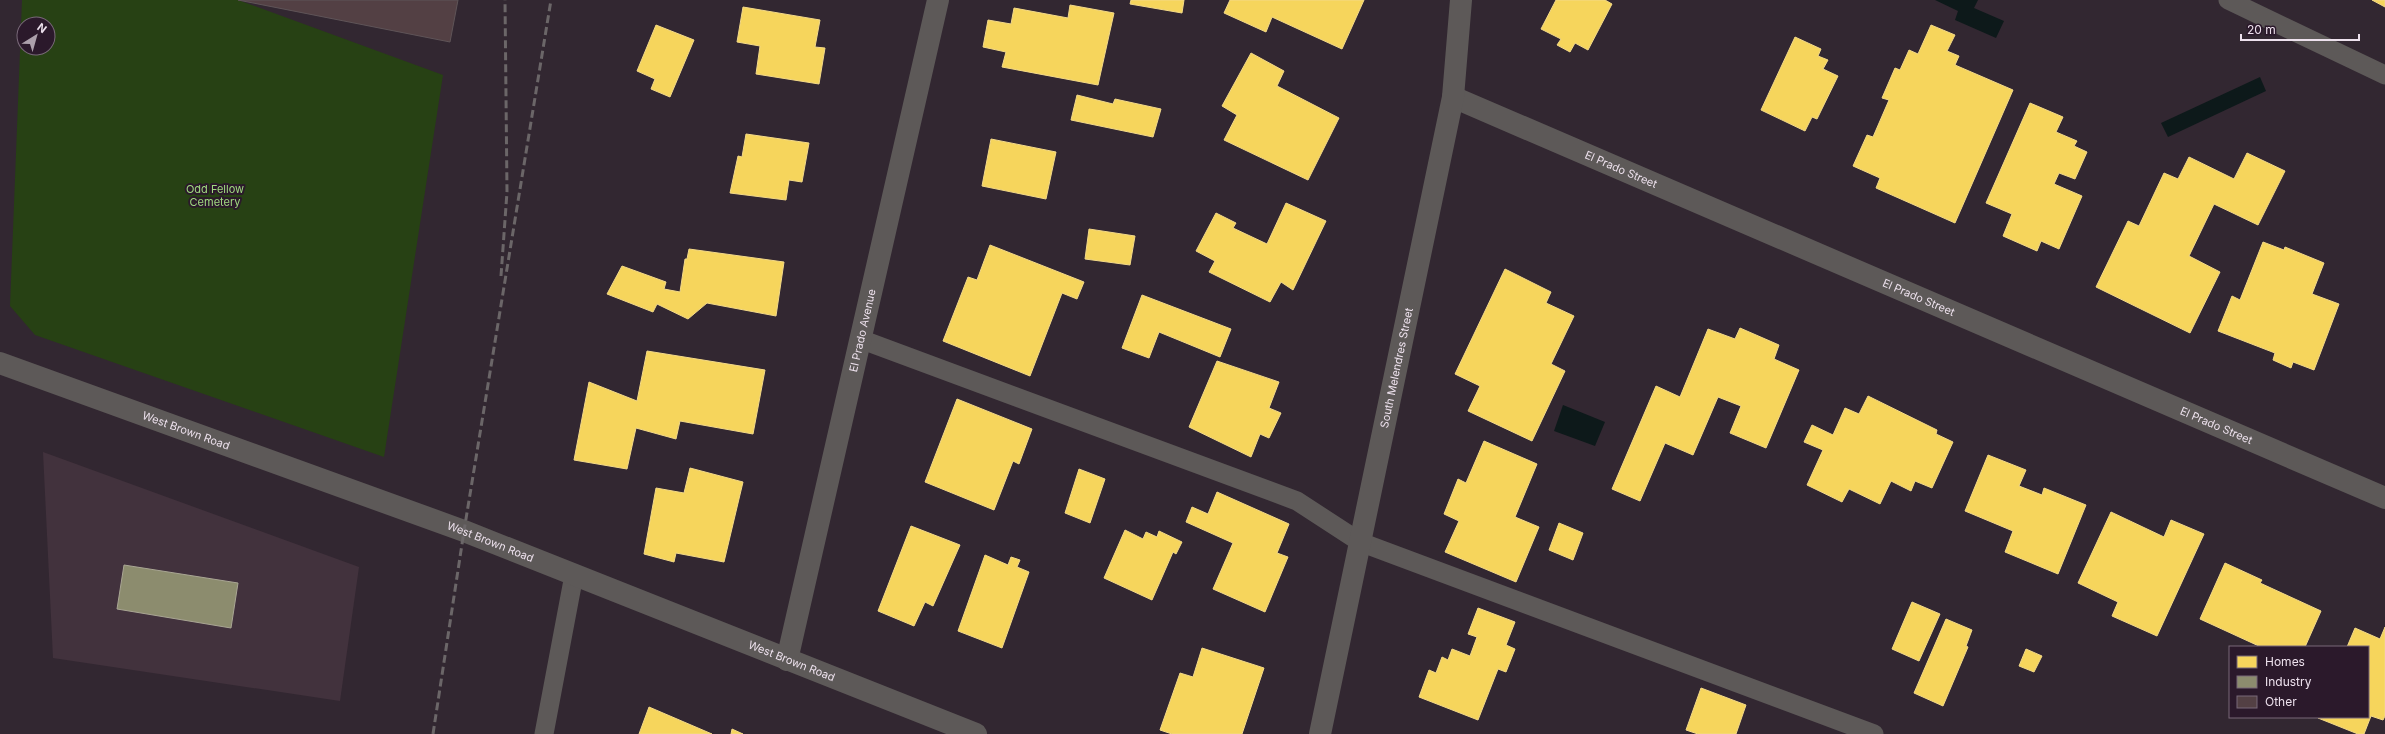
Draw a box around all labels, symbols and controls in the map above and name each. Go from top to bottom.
north arrow [16,16,56,56]
scale bar [2241,16,2359,42]
text: N [34,20,50,36]
text: 20 m [2247,22,2276,37]
street label: El Prado Street [1583,148,1660,191]
park label: Odd Fellow Cemetery [186,182,244,209]
street label: El Prado Street [1880,276,1957,319]
street label: El Prado Avenue [846,288,879,373]
street label: South Melendres Street [1377,306,1416,429]
street label: El Prado Street [2178,404,2255,447]
street label: West Brown Road [141,408,232,453]
street label: West Brown Road [445,518,536,565]
street label: West Brown Road [746,637,837,684]
legend [2229,646,2369,718]
text: Homes [2265,654,2305,669]
text: Industry [2265,674,2312,689]
text: Other [2265,694,2297,709]

